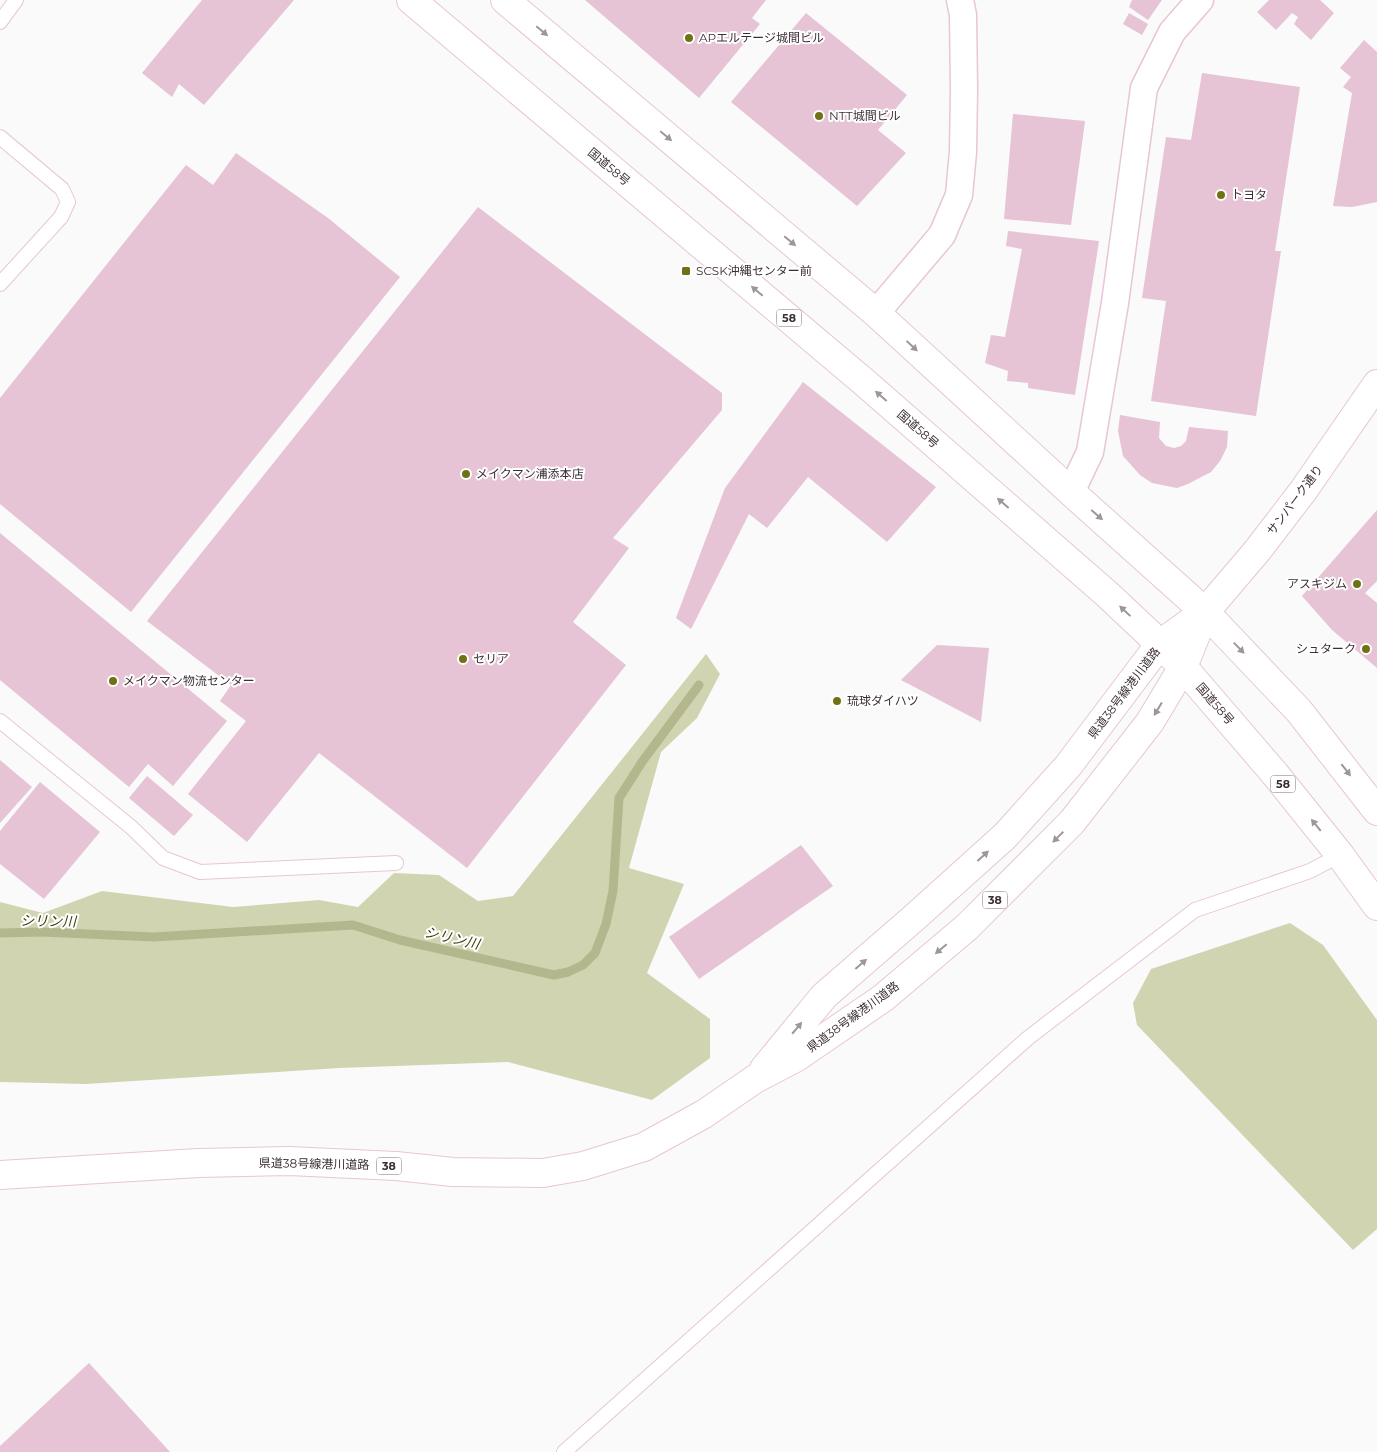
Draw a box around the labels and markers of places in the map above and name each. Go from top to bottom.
place label: APエルテージ城間ビル [699,30,824,45]
marker: APエルテージ城間ビル [683,32,695,44]
place label: NTT城間ビル [829,108,901,123]
marker: NTT城間ビル [813,110,825,122]
place label: トヨタ [1231,187,1267,202]
marker: トヨタ [1215,189,1227,201]
place label: SCSK沖縄センター前 [696,263,812,278]
marker: SCSK沖縄センター前 [680,265,692,277]
place label: メイクマン浦添本店 [476,466,584,481]
marker: メイクマン浦添本店 [460,468,472,480]
place label: アスキジム [1287,576,1347,591]
marker: アスキジム [1351,578,1363,590]
place label: シュターク [1296,641,1356,656]
marker: シュターク [1360,643,1372,655]
place label: セリア [473,651,509,666]
marker: セリア [457,653,469,665]
place label: メイクマン物流センター [123,673,255,688]
marker: メイクマン物流センター [107,675,119,687]
place label: 琉球ダイハツ [847,693,919,708]
marker: 琉球ダイハツ [831,695,843,707]

